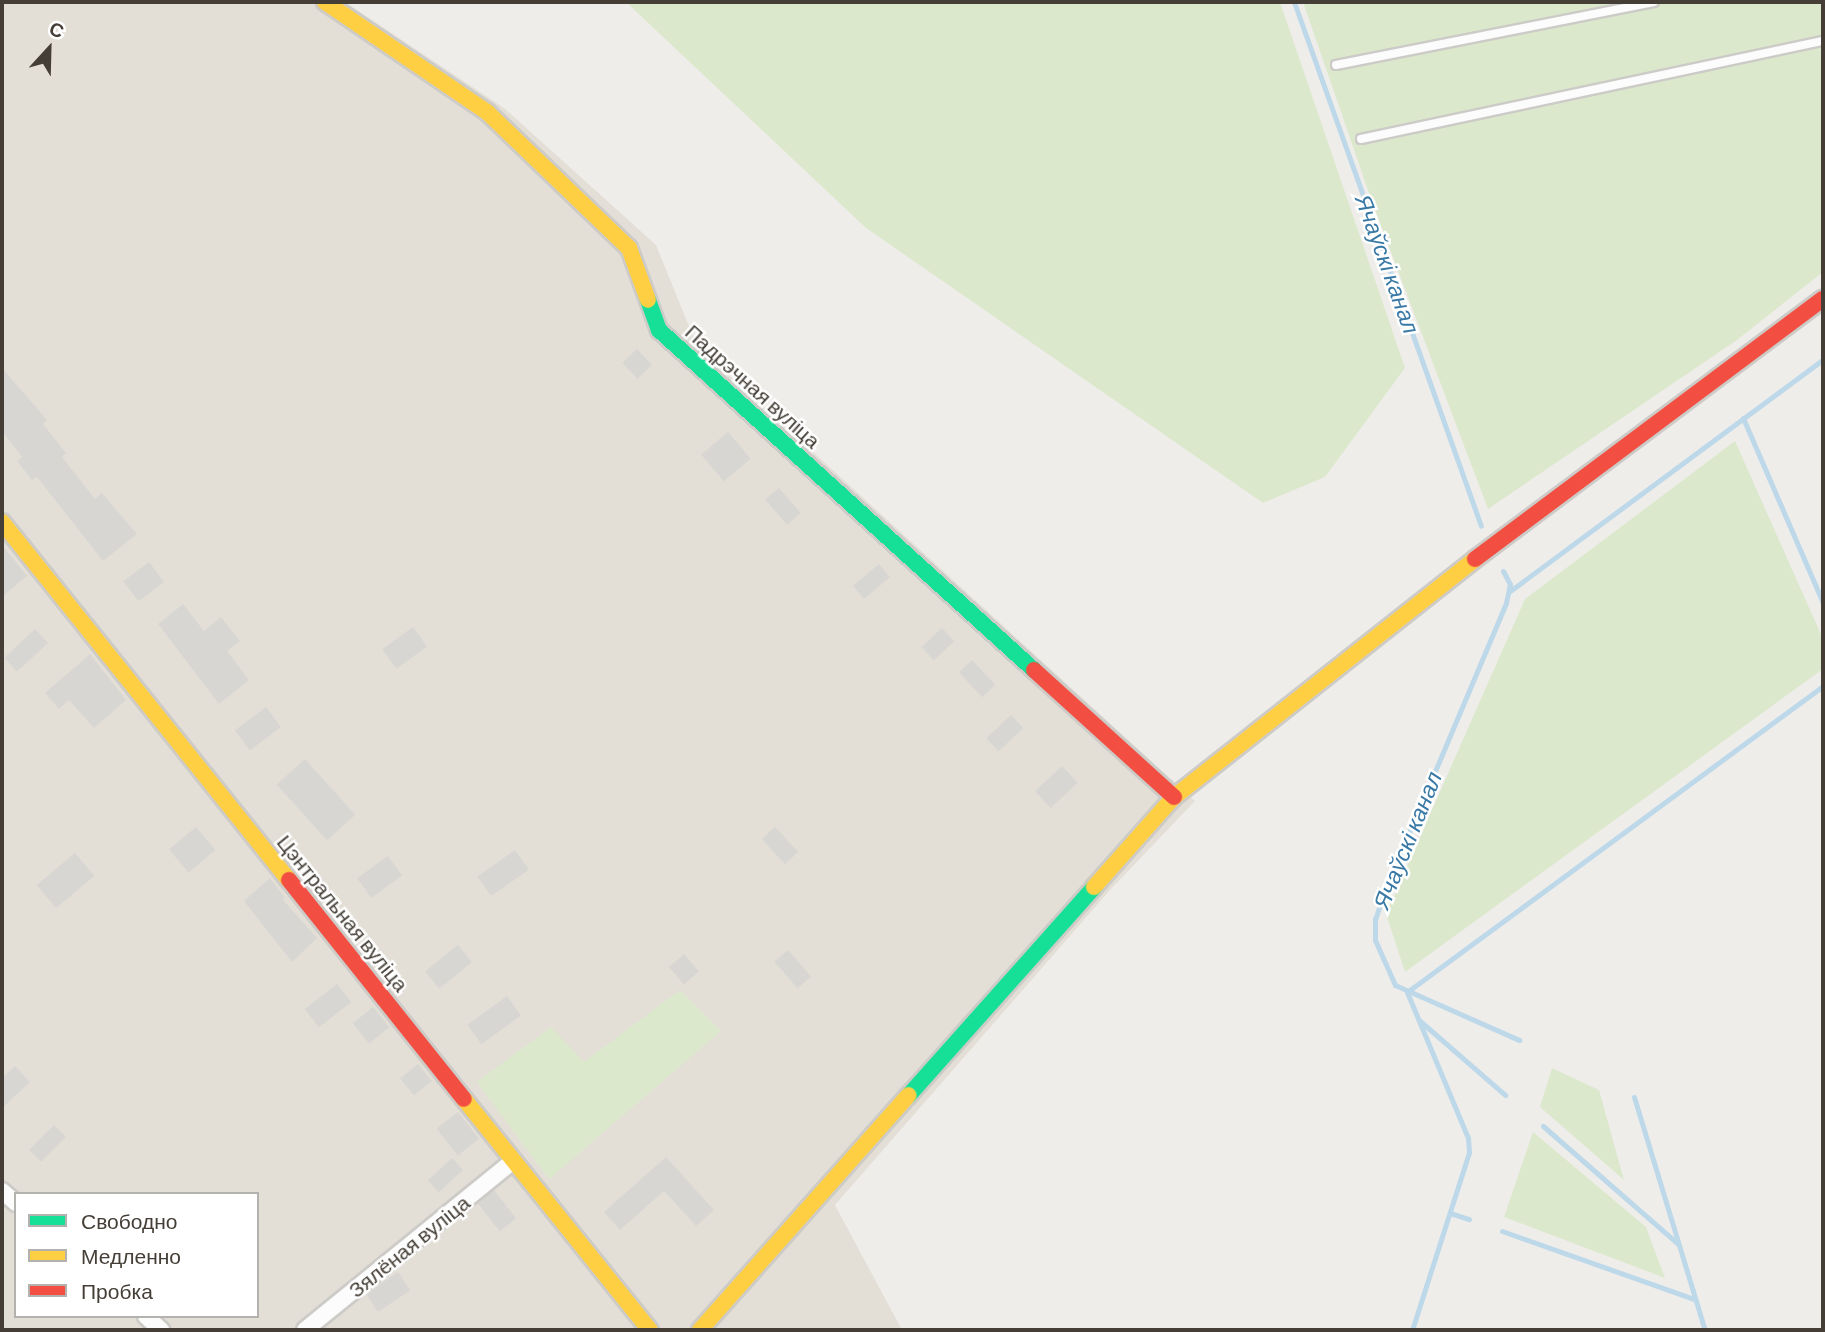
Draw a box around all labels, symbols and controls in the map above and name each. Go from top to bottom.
north arrow [14,14,84,84]
text: С [46,16,68,42]
water label: Ячаўскі канал [1350,191,1426,337]
street label: Падрэчная вуліца [680,319,826,453]
water label: Ячаўскі канал [1367,767,1447,913]
street label: Цэнтральная вуліца [272,830,414,996]
street label: Зялёная вуліца [343,1190,475,1302]
legend [14,1192,259,1318]
text: Свободно [81,1208,178,1233]
text: Медленно [81,1243,181,1268]
text: Пробка [81,1278,153,1303]

